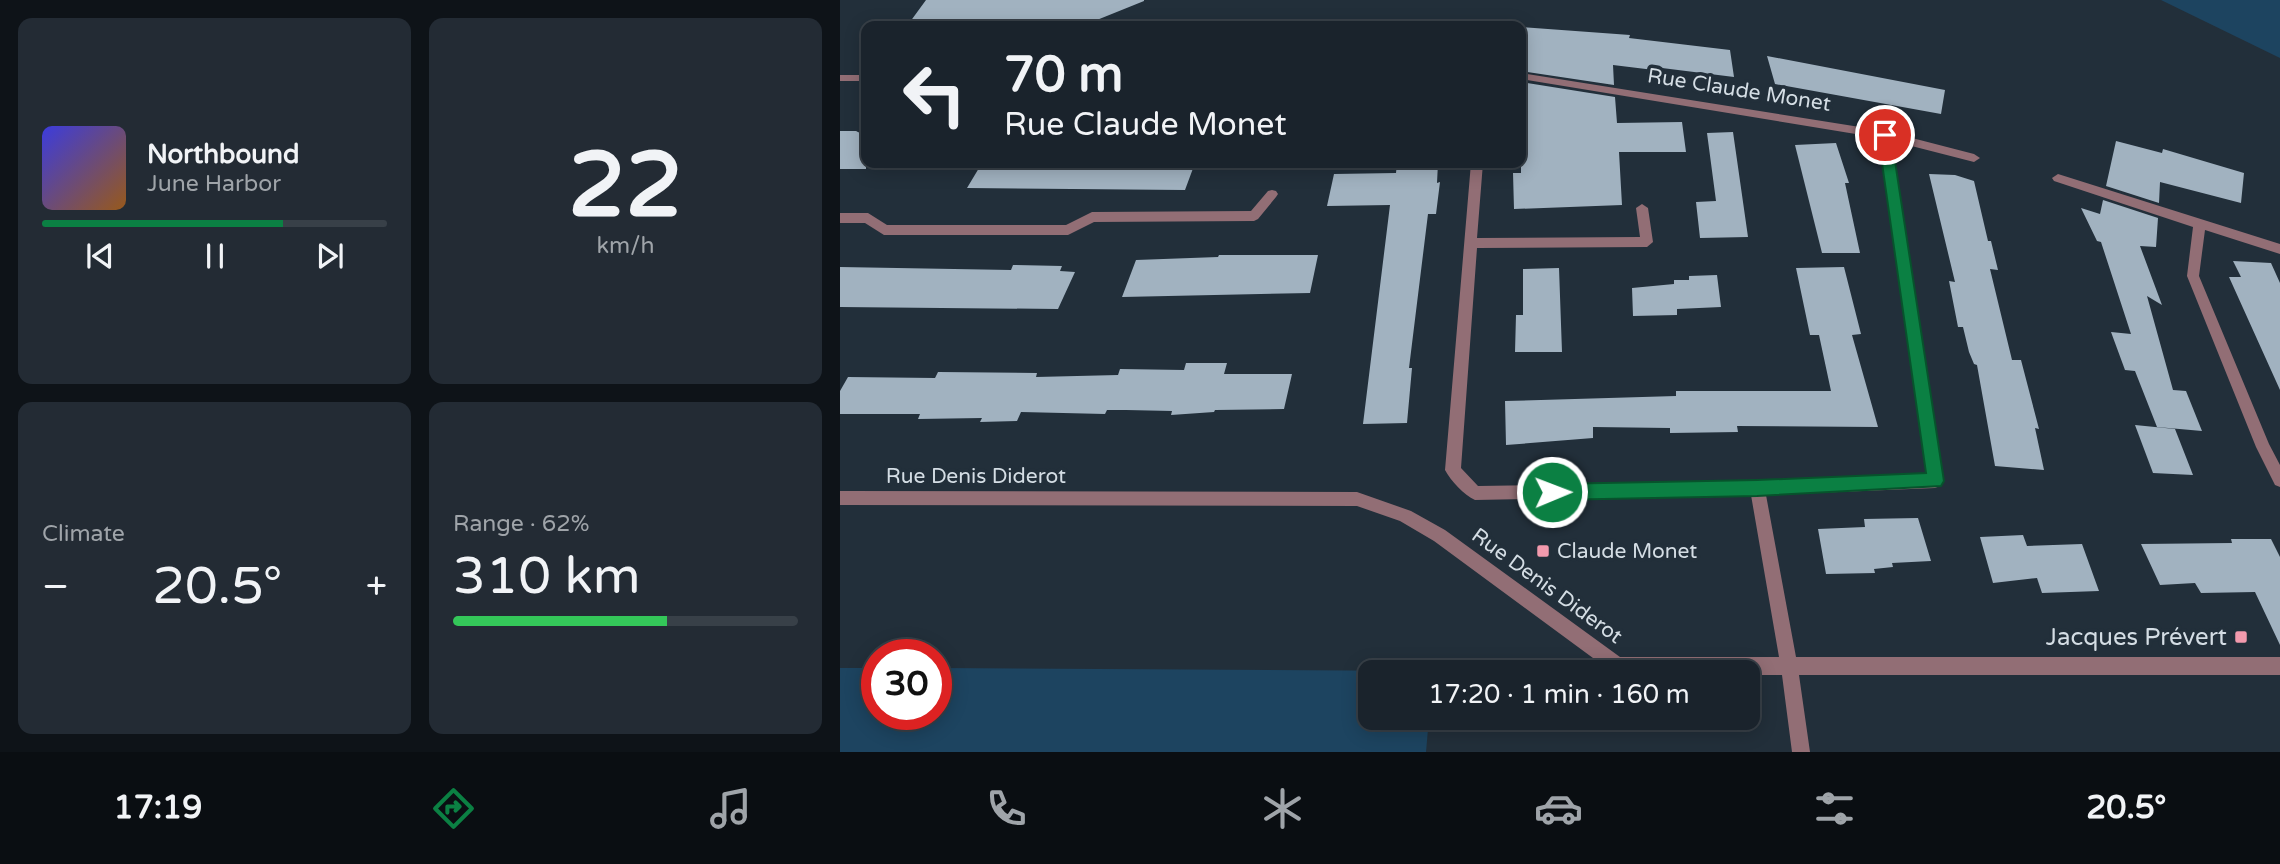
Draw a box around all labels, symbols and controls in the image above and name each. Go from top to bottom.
text: 70 m [1004,46,1123,105]
icon: left [889,49,980,140]
street label: Rue Claude Monet [1645,63,1833,117]
pin [1855,105,1915,165]
text: Rue Claude Monet [1004,106,1287,144]
icon: arrive [1866,116,1904,154]
text: 22 [568,131,683,241]
text: Northbound [147,139,299,170]
text: June Harbor [147,170,281,198]
text: km/h [597,232,654,260]
icon: previous [81,237,119,275]
icon: pause [196,237,234,275]
icon: next [311,237,349,275]
position arrow [1515,455,1589,529]
street label: Rue Denis Diderot [886,464,1066,489]
text: Range · 62% [453,510,589,538]
text: Climate [42,520,125,548]
street label: Rue Denis Diderot [1467,523,1627,649]
place label: Claude Monet [1557,539,1697,564]
marker: Claude Monet [1535,543,1551,559]
text: 310 km [453,545,641,608]
text: 20.5° [152,555,282,618]
text: − [42,564,69,610]
text: + [366,564,387,610]
place label: Jacques Prévert [2046,623,2227,652]
marker: Jacques Prévert [2233,629,2249,645]
speed limit sign: 30 [861,639,952,730]
text: 17:20 · 1 min · 160 m [1428,679,1690,710]
icon: directions [429,784,478,833]
icon: music [706,784,755,833]
icon: phone [982,784,1031,833]
icon: climate [1258,784,1307,833]
icon: car [1534,784,1583,833]
icon: filters [1810,784,1859,833]
text: 17:19 [114,789,202,827]
text: 20.5° [2086,789,2166,827]

